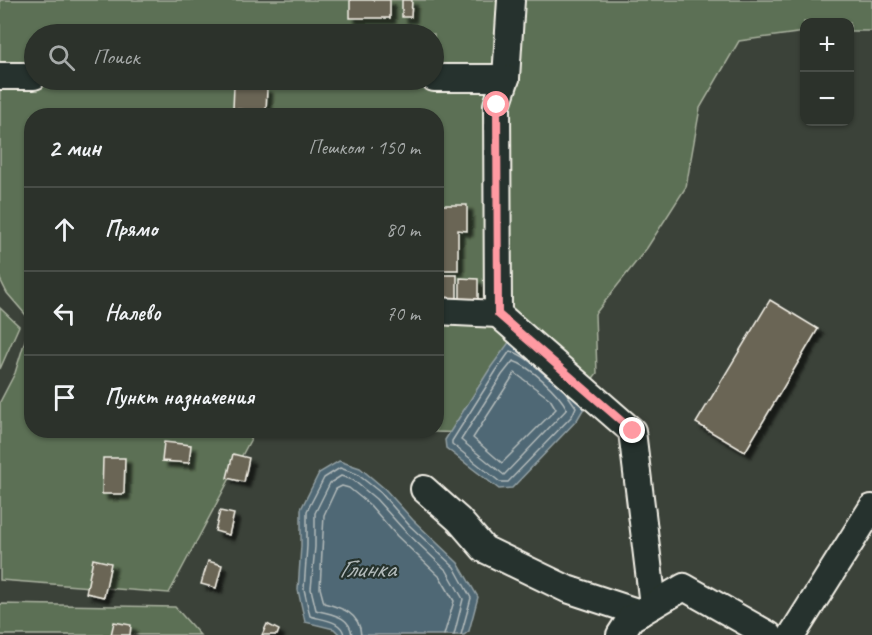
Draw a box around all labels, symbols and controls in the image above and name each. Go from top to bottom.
map controls [800,18,854,126]
button: + [800,18,854,72]
search box [24,24,444,90]
icon: search [45,41,78,74]
text: Поиск [93,43,139,71]
button: − [800,72,854,126]
route start [483,91,509,117]
text: 2 мин [48,131,101,164]
text: Пешком · 150 m [308,135,420,160]
icon: ahead [48,213,81,246]
text: Прямо [105,215,157,243]
text: 80 m [386,217,420,242]
icon: left [48,297,81,330]
text: Налево [105,299,161,327]
text: 70 m [386,301,420,326]
icon: arrive [48,381,81,414]
text: Пункт назначения [105,383,254,411]
route end [619,417,645,443]
water label: Глинка [339,552,398,585]

